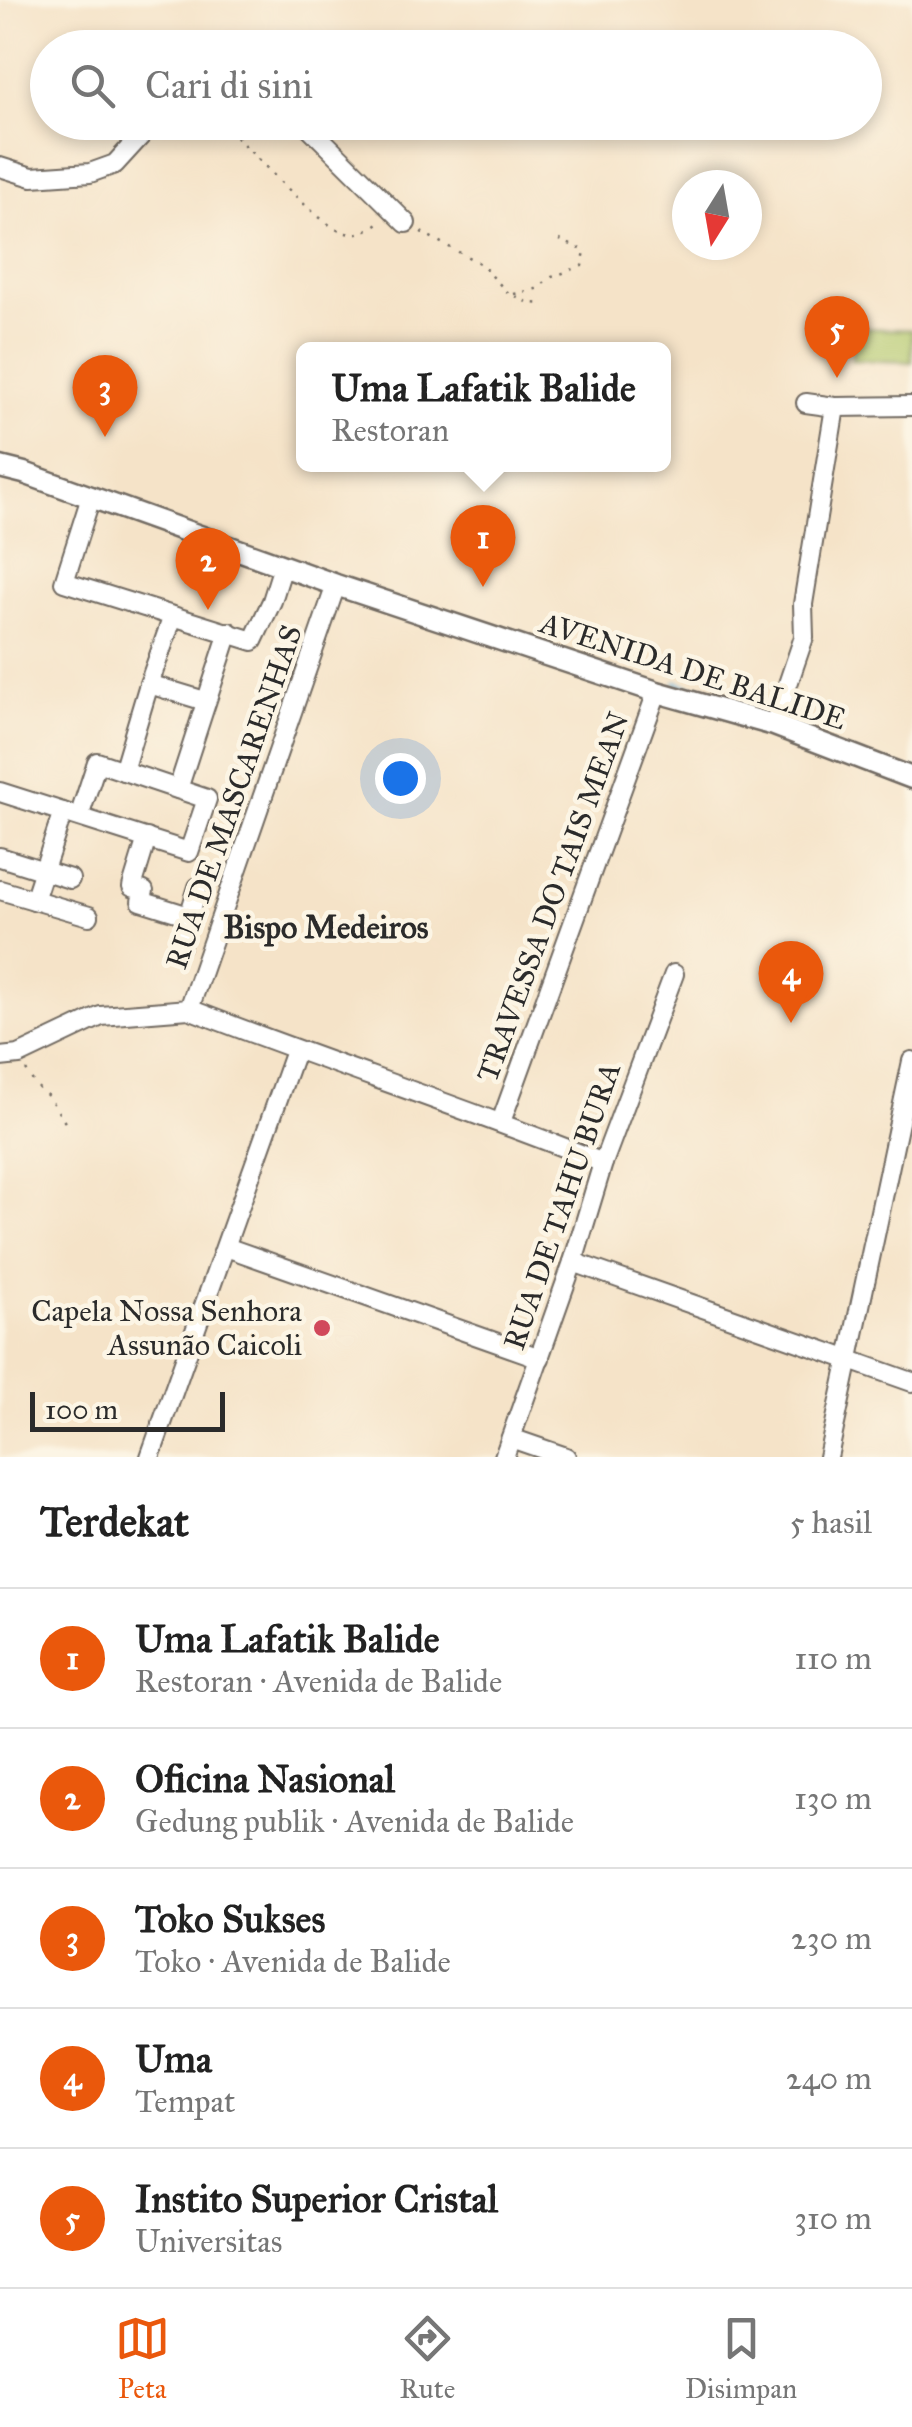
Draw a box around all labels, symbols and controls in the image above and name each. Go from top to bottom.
search box [30,30,882,140]
icon: search [65,58,120,113]
text: Cari di sini [145,62,313,108]
north arrow [672,170,762,260]
pin: 5 [804,296,870,378]
popup [296,342,671,472]
pin: 3 [72,354,138,437]
text: Uma Lafatik Balide [331,365,636,411]
text: Restoran [331,411,449,450]
pin: 1 [450,504,516,587]
pin: 2 [176,528,240,610]
street label: AVENIDA DE BALIDE [534,604,850,737]
street label: RUA DE MASCARENHAS [158,620,310,974]
street label: TRAVESSA DO TAIS MEAN [469,707,637,1087]
your location [375,753,426,804]
district label: Bispo Medeiros [224,908,429,947]
pin: 4 [758,940,824,1023]
street label: RUA DE TAHU BURA [496,1058,628,1354]
place label: Capela Nossa Senhora Assunão Caicoli [31,1293,302,1363]
marker: Capela Nossa Senhora Assunão Caicoli [311,1317,333,1339]
scale bar [30,1387,225,1432]
text: 100 m [45,1392,118,1427]
text: Terdekat [40,1496,189,1548]
text: 5 hasil [790,1503,872,1542]
text: Uma Lafatik Balide [135,1616,440,1662]
text: 1 [66,1639,79,1678]
text: 110 m [794,1639,872,1678]
text: Restoran · Avenida de Balide [135,1662,502,1701]
text: Oficina Nasional [135,1756,395,1802]
text: 2 [65,1779,80,1818]
text: 130 m [794,1779,872,1818]
text: Gedung publik · Avenida de Balide [135,1802,574,1841]
text: Toko Sukses [135,1896,325,1942]
text: 3 [66,1919,79,1958]
text: 230 m [791,1919,872,1958]
text: Toko · Avenida de Balide [135,1942,451,1981]
text: Uma [135,2036,212,2082]
text: 4 [64,2059,81,2098]
text: 240 m [786,2059,872,2098]
text: Tempat [135,2082,235,2121]
text: Instito Superior Cristal [135,2176,498,2222]
text: 5 [65,2199,80,2238]
text: 310 m [794,2199,872,2238]
text: Universitas [135,2222,282,2261]
tab: Peta [115,2311,170,2406]
tab: Rute [399,2311,455,2406]
tab: Disimpan [685,2311,797,2406]

